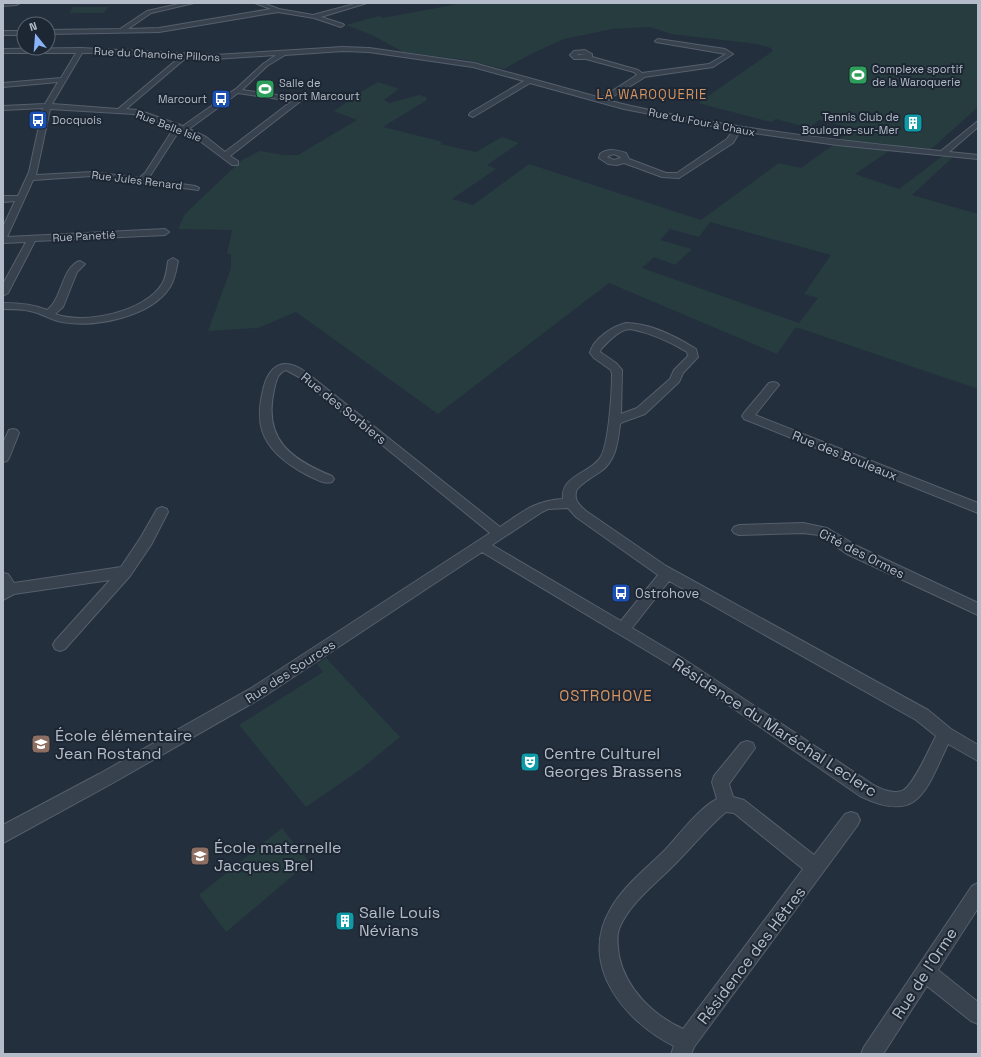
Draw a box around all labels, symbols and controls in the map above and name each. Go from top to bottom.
north arrow [16,16,56,56]
text: N [28,19,39,34]
street label: Rue du Chanoine Pillons [94,44,221,64]
place label: Complexe sportif de la Waroquerie [872,62,963,89]
sports icon: Complexe sportif de la Waroquerie [847,64,869,86]
place label: Salle de sport Marcourt [279,76,360,103]
sports icon: Salle de sport Marcourt [254,78,276,100]
district label: LA WAROQUERIE [597,86,707,103]
bus stop icon: Marcourt [210,88,232,110]
place label: Marcourt [158,92,207,106]
street label: Rue du Four à Chaux [647,105,757,139]
street label: Rue Belle Isle [134,107,204,145]
bus stop icon: Docquois [27,109,49,131]
place label: Tennis Club de Boulogne-sur-Mer [802,110,899,137]
building icon: Tennis Club de Boulogne-sur-Mer [902,112,924,134]
place label: Docquois [52,113,102,127]
street label: Rue Jules Renard [91,167,183,193]
street label: Rue Panetié [52,227,116,245]
street label: Rue des Sorbiers [297,369,390,448]
street label: Rue des Bouleaux [790,427,900,484]
street label: Cité des Ormes [816,525,908,582]
bus stop icon: Ostrohove [610,582,632,604]
place label: Ostrohove [635,585,699,602]
street label: Rue des Sources [242,636,339,707]
street label: Résidence du Maréchal Leclerc [668,653,881,802]
district label: OSTROHOVE [559,686,653,705]
place label: École élémentaire Jean Rostand [55,725,192,764]
school or university icon: École élémentaire Jean Rostand [30,733,52,755]
place label: Centre Culturel Georges Brassens [544,743,682,782]
theatre icon: Centre Culturel Georges Brassens [519,751,541,773]
place label: École maternelle Jacques Brel [214,837,342,876]
school or university icon: École maternelle Jacques Brel [189,845,211,867]
street label: Résidence des Hêtres [693,882,810,1029]
place label: Salle Louis Névians [359,902,440,941]
building icon: Salle Louis Névians [334,910,356,932]
street label: Rue de l'Orme [887,923,962,1023]

